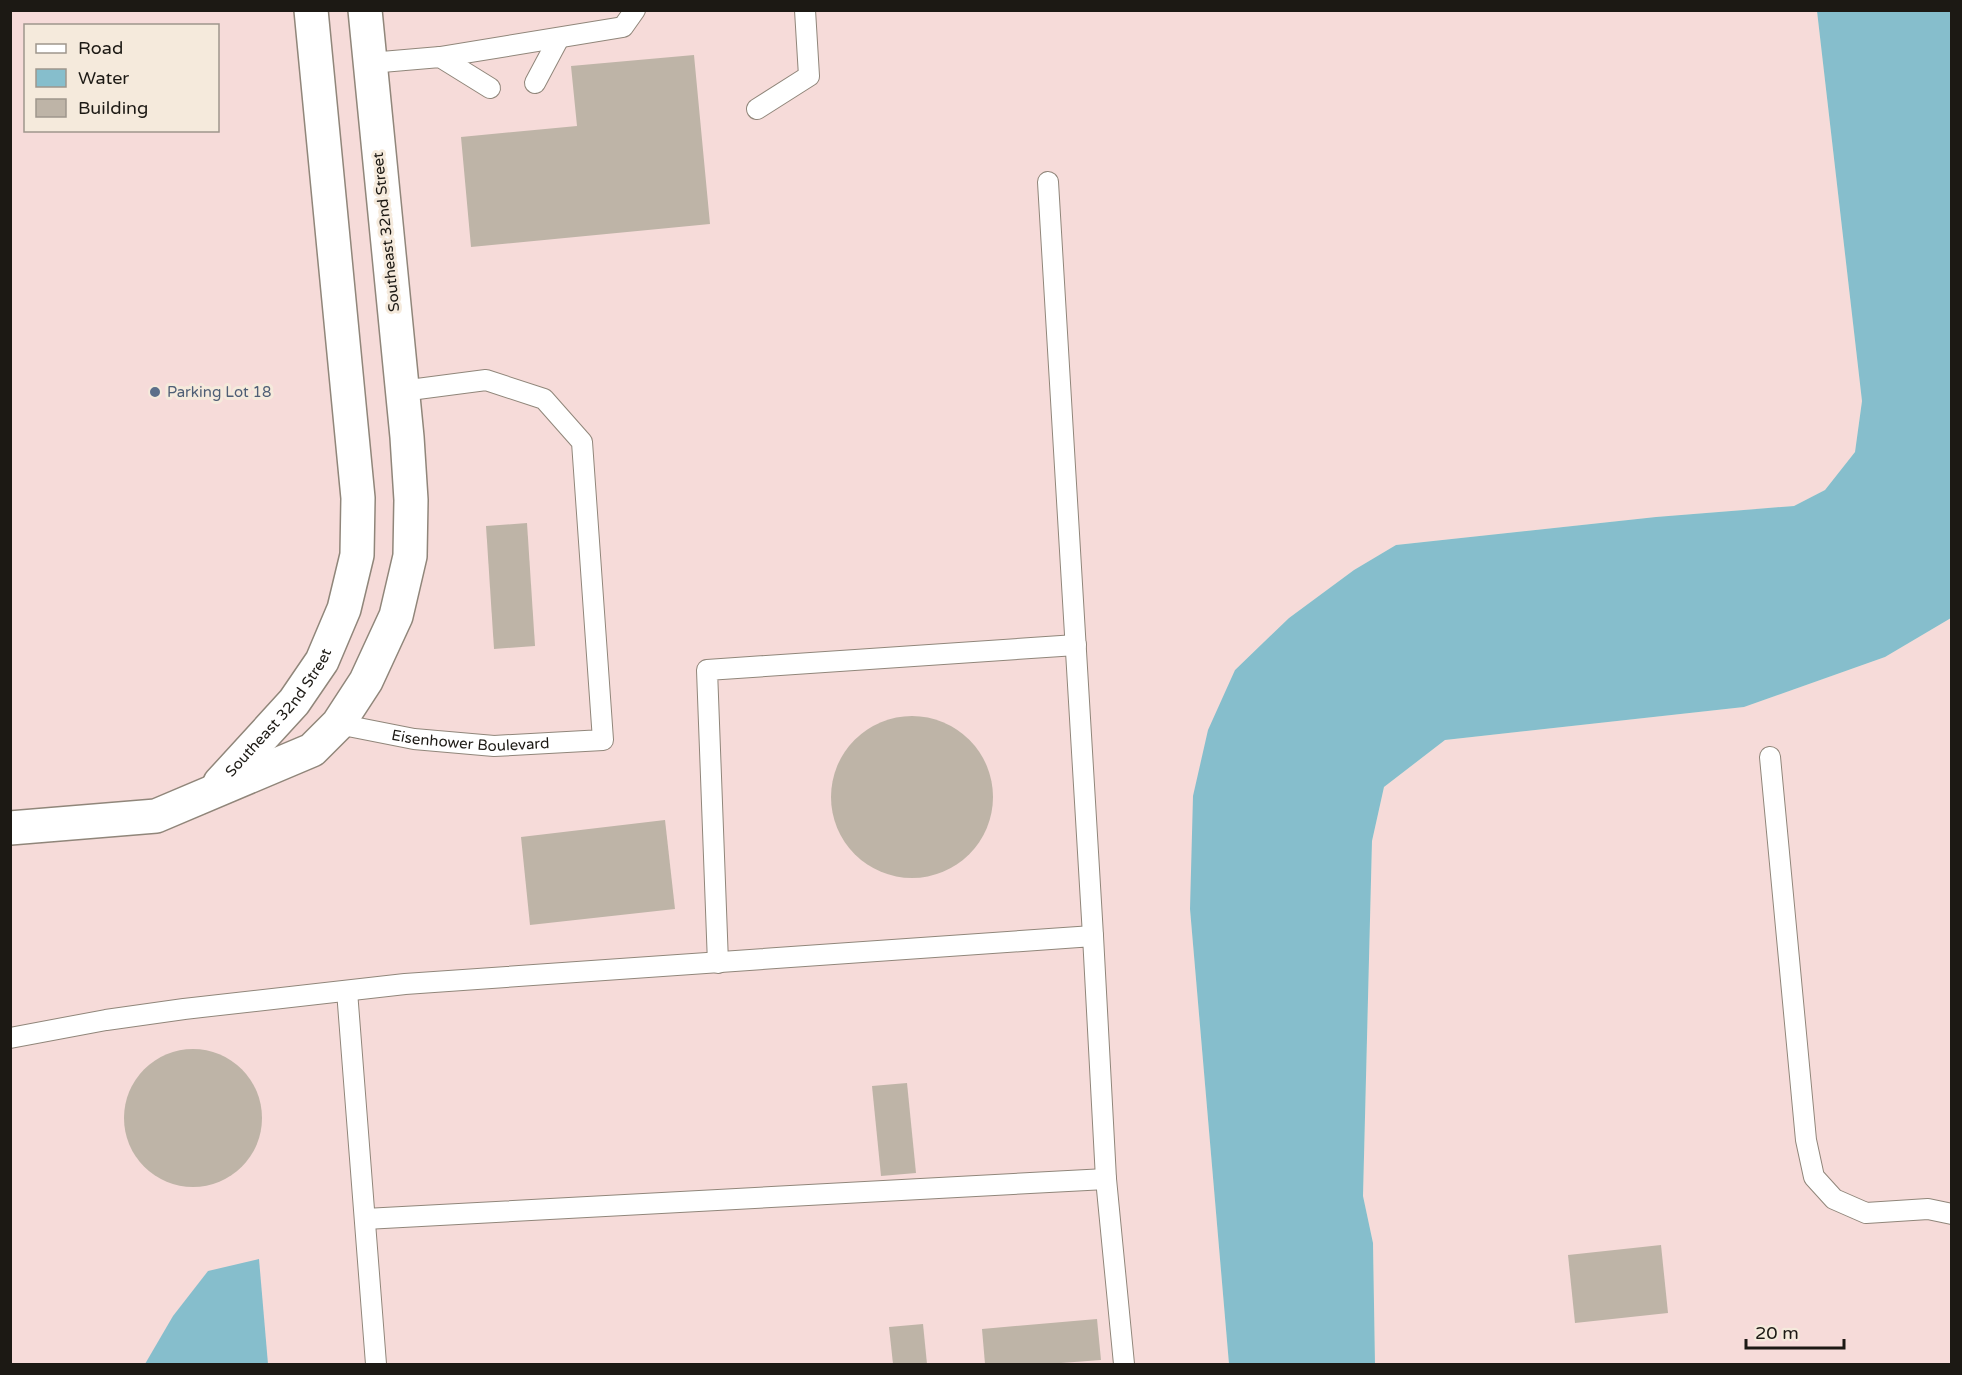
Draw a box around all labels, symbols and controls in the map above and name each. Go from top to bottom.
legend [24,24,219,132]
text: Road [78,37,123,59]
text: Water [78,67,129,89]
text: Building [78,97,148,119]
street label: Southeast 32nd Street [369,151,403,313]
place label: Parking Lot 18 [167,383,271,401]
marker: Parking Lot 18 [148,385,162,399]
street label: Southeast 32nd Street [221,645,335,780]
street label: Eisenhower Boulevard [390,726,550,755]
scale bar [1746,1312,1844,1350]
text: 20 m [1755,1322,1799,1344]

